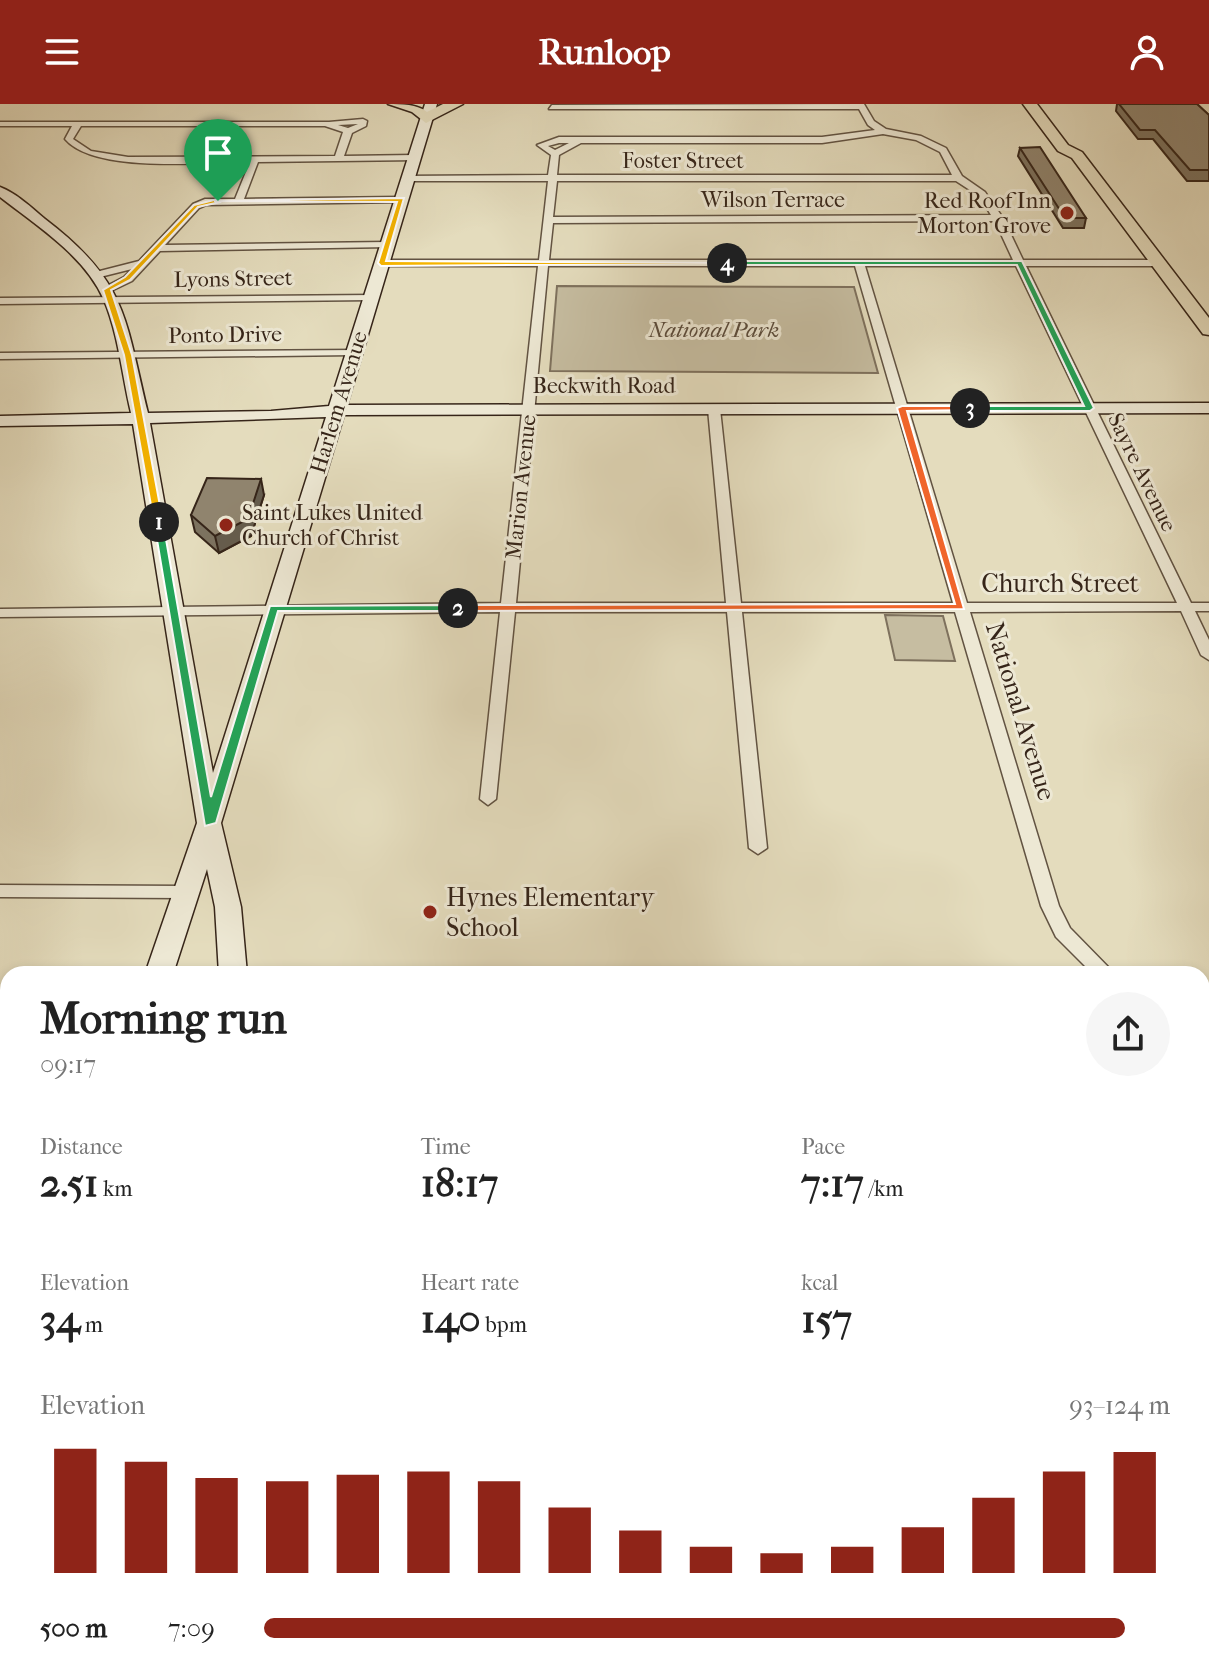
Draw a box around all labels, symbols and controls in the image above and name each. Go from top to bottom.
icon: menu [40,30,84,74]
icon: person [1125,30,1169,74]
text: Runloop [538,31,671,73]
pin [184,119,252,201]
icon: arrive [196,131,240,175]
street label: Foster Street [622,148,744,174]
street label: Wilson Terrace [700,187,845,213]
place label: Red Roof Inn Morton Grove [917,188,1051,239]
marker: Red Roof Inn Morton Grove [1058,204,1076,222]
pin: 4 [707,243,747,283]
text: 4 [721,250,734,276]
street label: Lyons Street [173,265,293,293]
park label: National Park [648,317,779,343]
street label: Ponto Drive [168,321,282,349]
street label: Harlem Avenue [305,328,373,477]
street label: Beckwith Road [533,373,676,399]
pin: 3 [950,388,990,428]
text: 3 [965,395,975,421]
street label: Sayre Avenue [1102,409,1182,536]
street label: Marion Avenue [500,413,542,561]
place label: Saint Lukes United Church of Christ [242,500,424,551]
pin: 1 [139,502,179,542]
text: 1 [155,509,163,535]
marker: Saint Lukes United Church of Christ [217,516,235,534]
street label: Church Street [981,568,1140,599]
pin: 2 [438,588,478,628]
text: 2 [452,595,464,621]
street label: National Avenue [979,618,1062,804]
place label: Hynes Elementary School [446,882,655,943]
marker: Hynes Elementary School [421,903,439,921]
button: share [1086,992,1170,1076]
text: Morning run [40,993,287,1044]
text: 09:17 [40,1049,96,1080]
text: Distance [40,1134,123,1160]
text: Time [421,1134,471,1160]
text: Pace [801,1134,845,1160]
text: 2.51 [40,1160,98,1206]
text: 18:17 [421,1160,498,1206]
text: 7:17 [801,1160,864,1206]
text: km [98,1176,133,1202]
text: /km [864,1176,904,1202]
text: Elevation [40,1270,129,1296]
text: Heart rate [421,1270,519,1296]
text: kcal [801,1270,838,1296]
text: 34 [40,1296,80,1342]
text: 140 [421,1296,481,1342]
text: 157 [801,1296,852,1342]
text: m [80,1312,103,1338]
text: bpm [481,1312,527,1338]
text: Elevation [40,1390,145,1421]
text: 93–124 m [1069,1390,1170,1421]
text: 500 m [40,1613,107,1644]
text: 7:09 [168,1613,215,1644]

